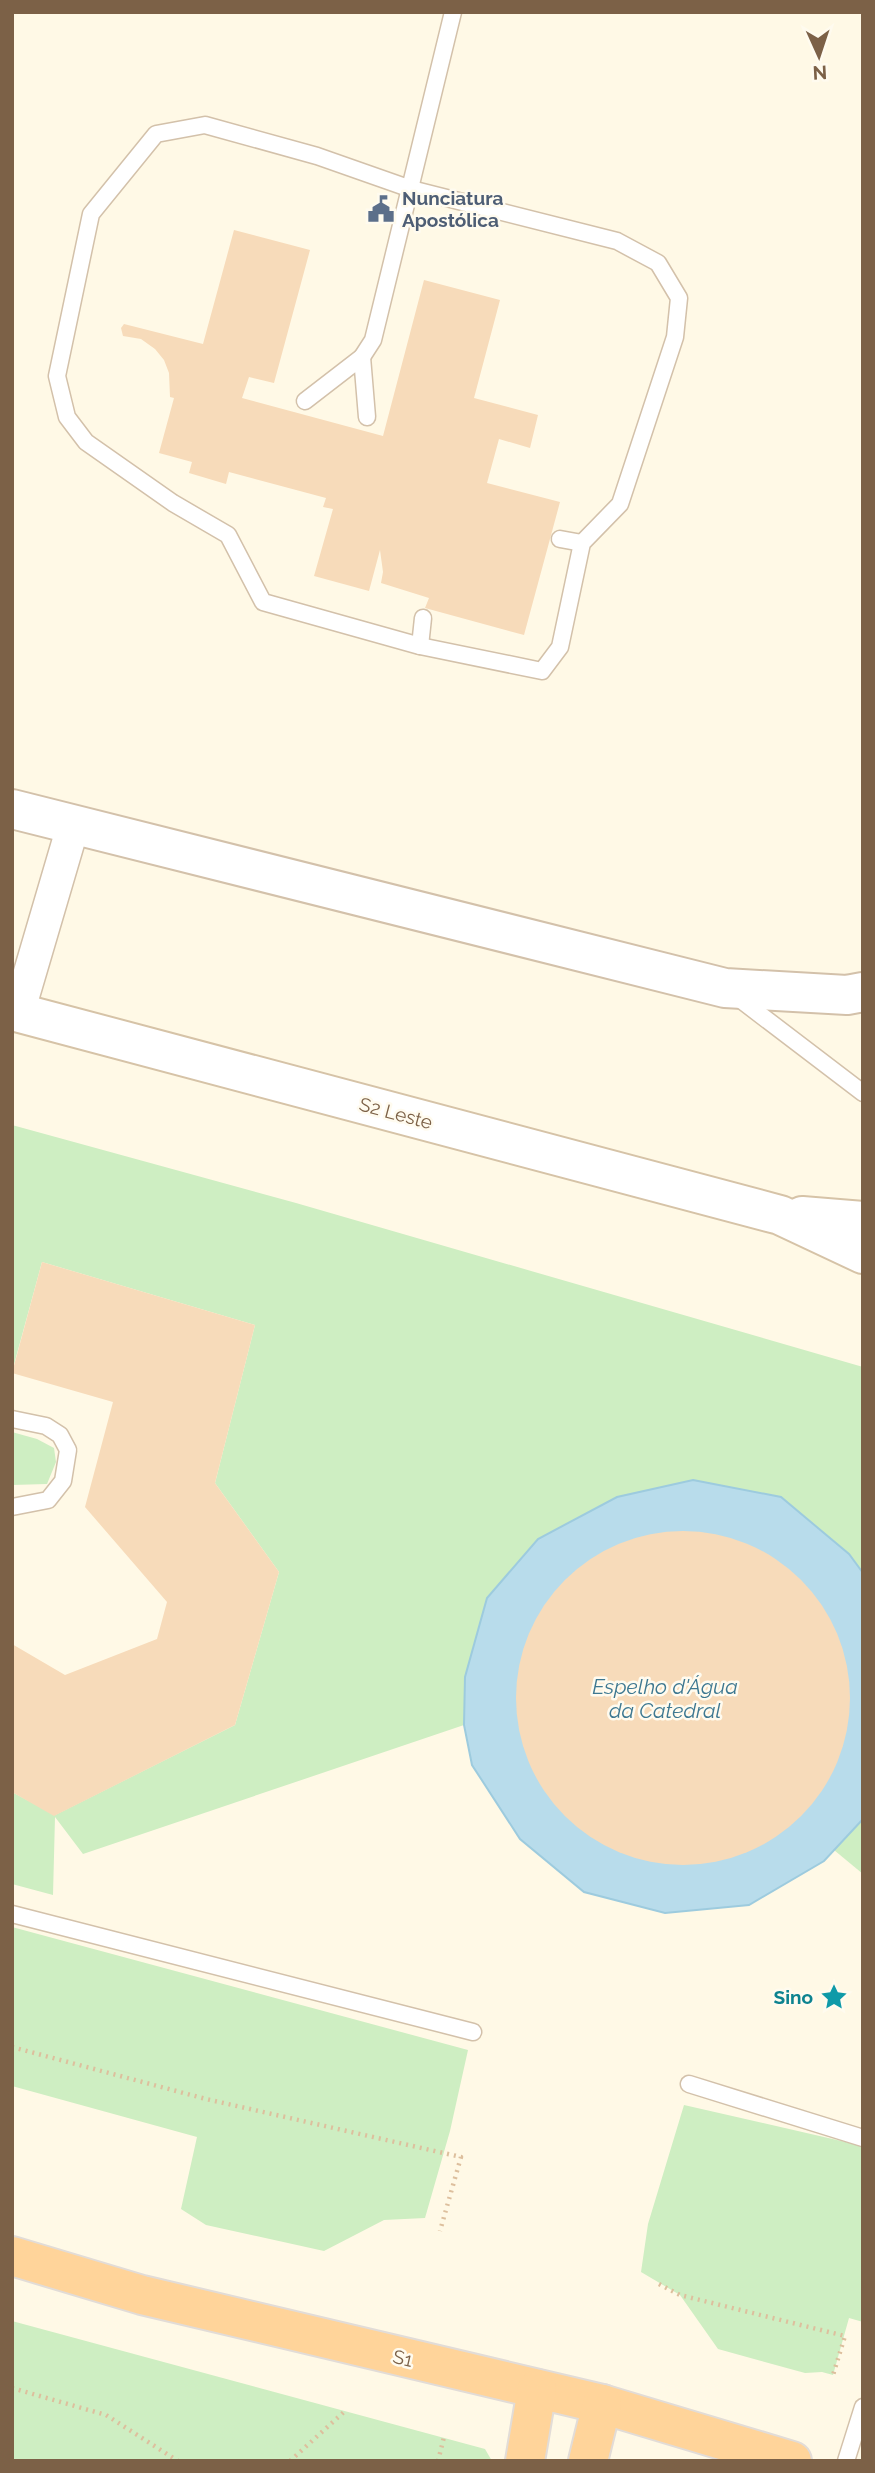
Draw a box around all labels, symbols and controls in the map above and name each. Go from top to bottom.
north arrow [784,21,854,91]
text: N [812,62,828,84]
place label: Nunciatura Apostólica [402,187,503,231]
public building icon: Nunciatura Apostólica [366,194,396,224]
street label: S2 Leste [357,1093,435,1133]
water label: Espelho d'Água da Catedral [592,1674,738,1723]
place icon: Sino [819,1982,849,2012]
place label: Sino [774,1986,813,2008]
street label: S1 [391,2345,415,2371]

